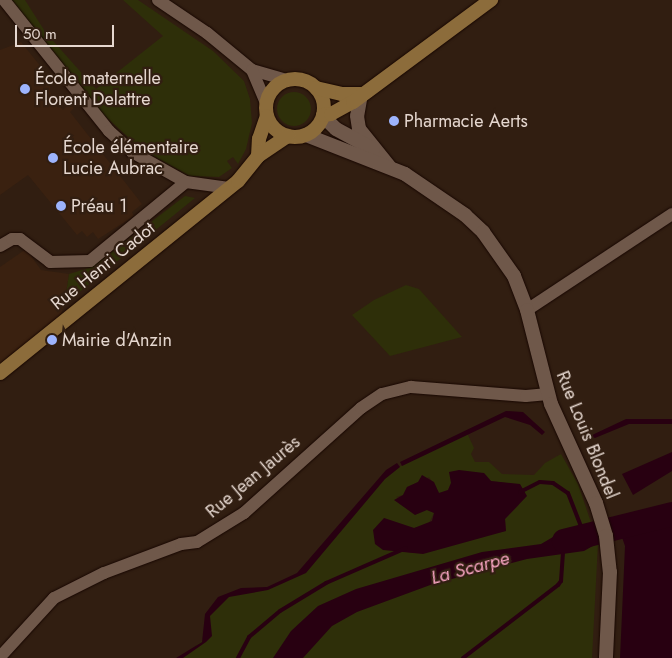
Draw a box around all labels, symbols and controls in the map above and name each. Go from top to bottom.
scale bar [18,15,116,47]
text: 50 m [23,23,57,45]
place label: École maternelle Florent Delattre [35,68,161,110]
marker: École maternelle Florent Delattre [19,83,31,95]
place label: Pharmacie Aerts [404,110,528,132]
marker: Pharmacie Aerts [388,115,400,127]
place label: École élémentaire Lucie Aubrac [63,137,198,180]
marker: École élémentaire Lucie Aubrac [47,152,59,164]
place label: Préau 1 [71,195,127,217]
marker: Préau 1 [55,200,67,212]
street label: Rue Henri Cadot [47,218,159,314]
place label: Mairie d'Anzin [62,329,172,351]
marker: Mairie d'Anzin [46,334,58,346]
street label: Rue Louis Blondel [552,368,622,502]
street label: Rue Jean Jaurès [202,431,304,523]
water label: La Scarpe [428,547,512,589]

